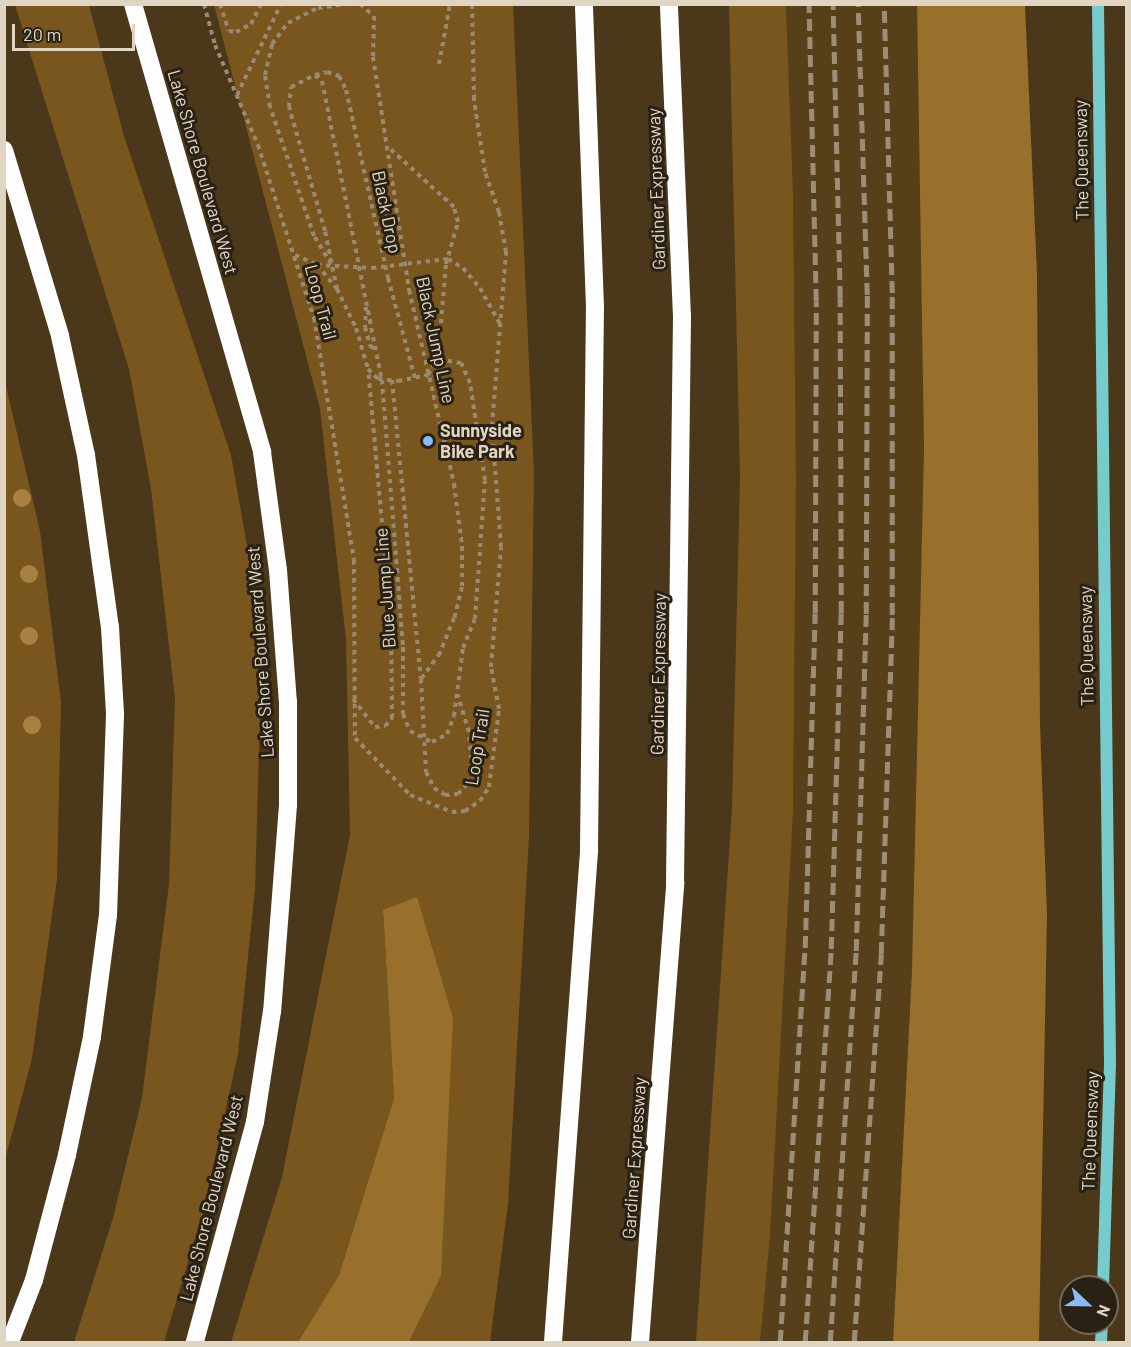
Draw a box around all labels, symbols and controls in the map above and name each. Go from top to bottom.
scale bar [15,12,138,50]
text: 20 m [23,23,61,45]
street label: Lake Shore Boulevard West [163,67,243,277]
street label: The Queensway [1069,100,1093,220]
street label: Gardiner Expressway [642,108,670,270]
street label: Black Drop [368,169,406,255]
street label: Loop Trail [301,262,341,342]
street label: Black Jump Line [412,275,460,405]
place label: Sunnyside Bike Park [440,420,522,462]
marker: Sunnyside Bike Park [421,434,435,448]
street label: Blue Jump Line [370,527,400,649]
street label: Lake Shore Boulevard West [242,545,278,759]
street label: The Queensway [1074,586,1098,706]
street label: Gardiner Expressway [646,593,670,755]
street label: Loop Trail [460,707,494,787]
street label: The Queensway [1077,1071,1103,1191]
street label: Gardiner Expressway [618,1076,650,1240]
street label: Lake Shore Boulevard West [175,1092,247,1304]
north arrow [1059,1275,1119,1335]
text: N [1094,1303,1115,1320]

